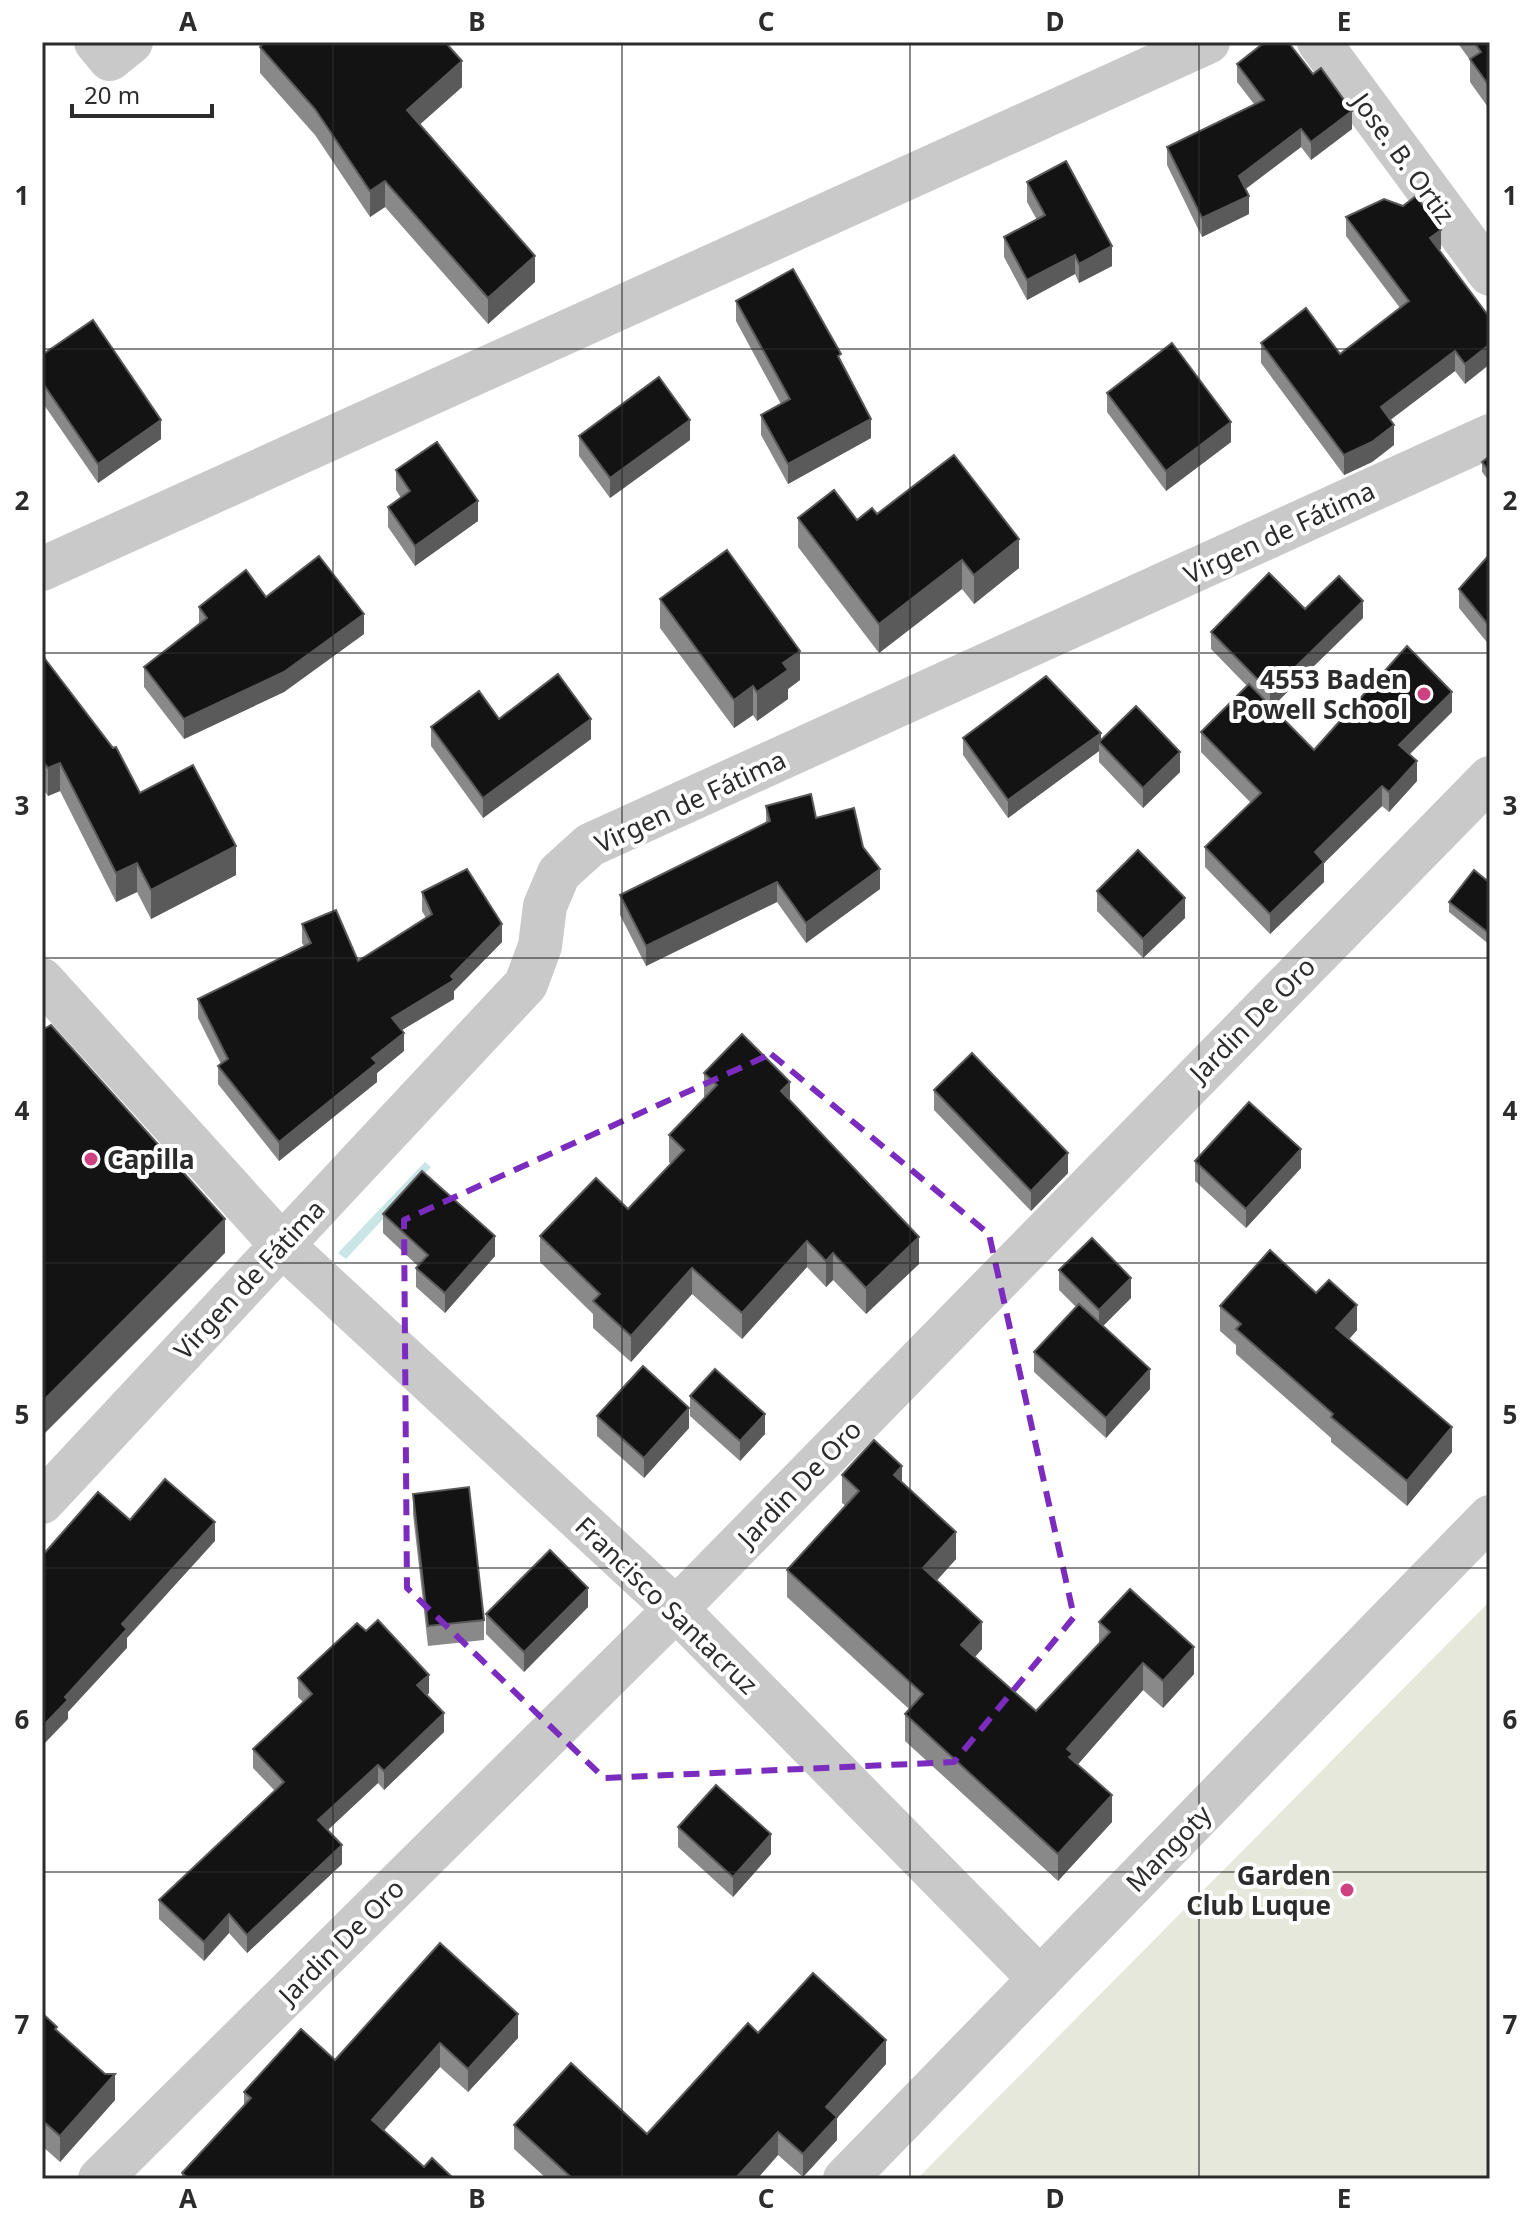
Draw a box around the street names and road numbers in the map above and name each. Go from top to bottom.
street label: Jose. B. Ortiz [1343,83,1464,231]
street label: Virgen de Fátima [1178,472,1380,592]
street label: Virgen de Fátima [589,741,791,861]
street label: Jardin De Oro [1179,948,1323,1092]
street label: Virgen de Fátima [165,1191,333,1367]
street label: Jardin De Oro [727,1411,869,1557]
street label: Francisco Santacruz [568,1508,766,1702]
street label: Mangoty [1117,1796,1219,1900]
street label: Jardin De Oro [268,1870,412,2014]

